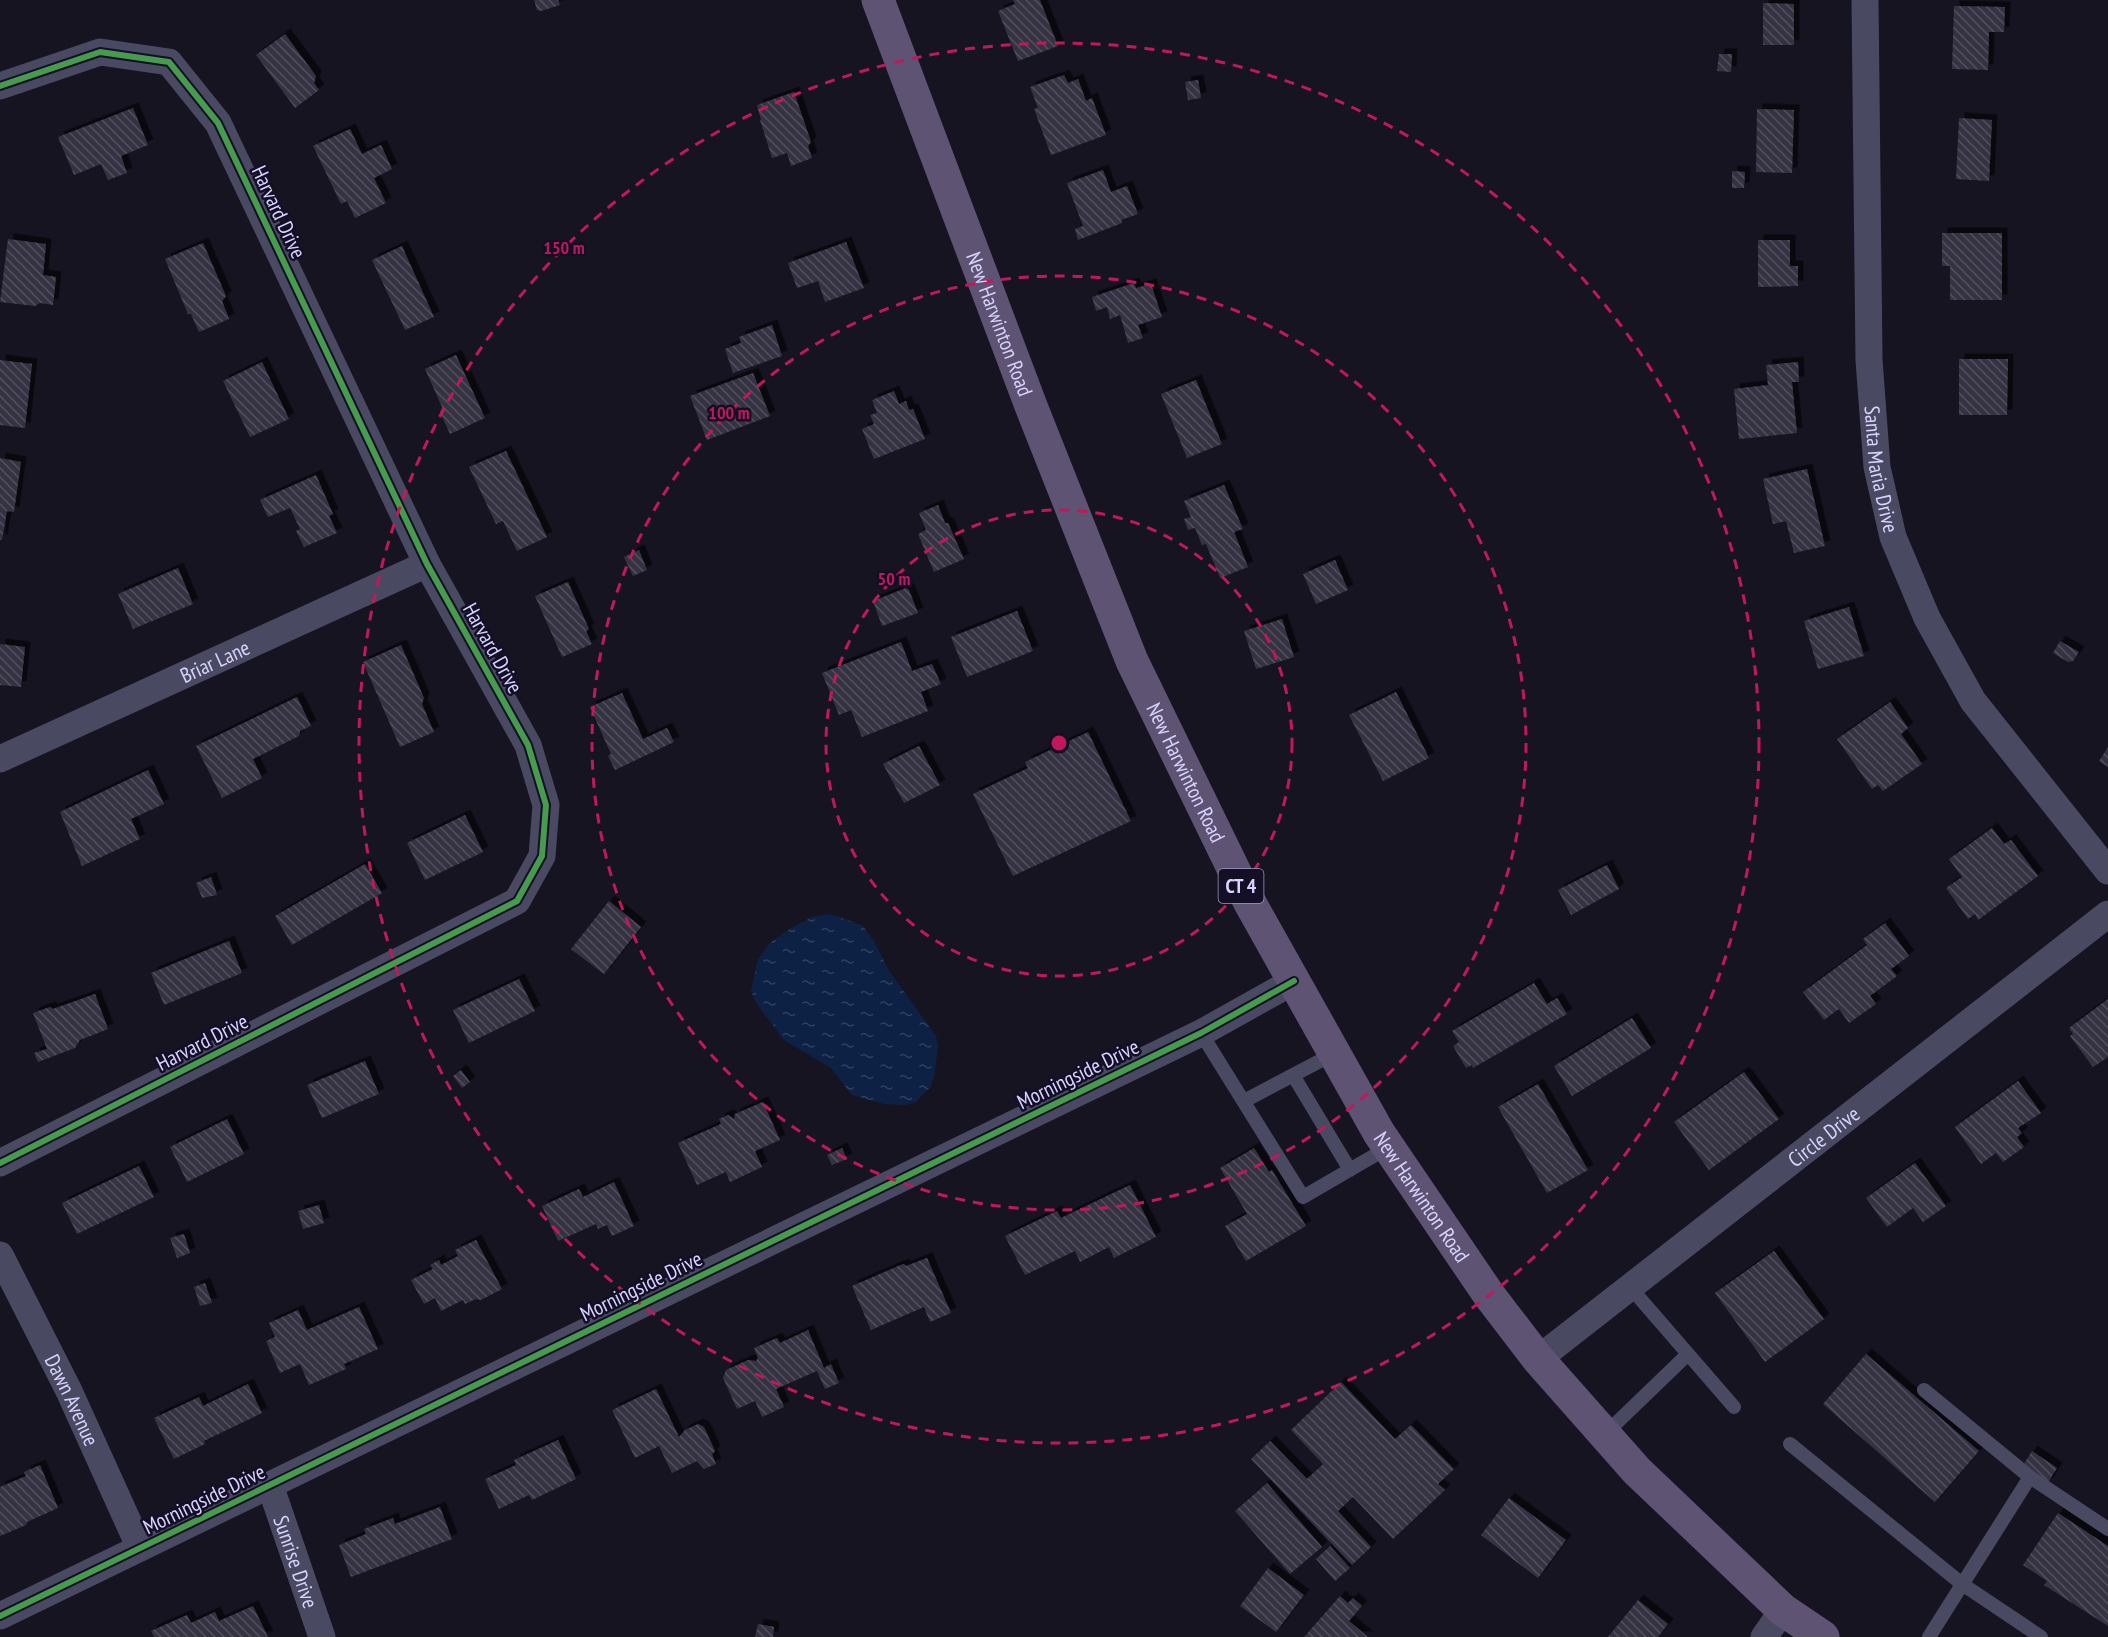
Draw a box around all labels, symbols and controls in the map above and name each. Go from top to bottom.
street label: Harvard Drive [246,161,312,263]
text: 150 m [543,236,585,259]
street label: New Harwinton Road [961,248,1039,400]
text: 100 m [708,401,750,424]
street label: Santa Maria Drive [1859,405,1905,535]
text: 50 m [878,567,910,590]
street label: Harvard Drive [457,598,529,698]
street label: Briar Lane [176,633,254,689]
street label: New Harwinton Road [1141,698,1232,847]
centre of rings [1049,733,1069,753]
road number: CT 4 [1218,869,1264,903]
street label: Harvard Drive [152,1007,252,1077]
street label: Morningside Drive [1013,1033,1143,1115]
street label: Circle Drive [1782,1100,1865,1173]
street label: New Harwinton Road [1368,1126,1476,1267]
street label: Morningside Drive [576,1245,706,1327]
street label: Dawn Avenue [39,1350,105,1450]
street label: Morningside Drive [139,1458,269,1540]
street label: Sunrise Drive [268,1512,325,1611]

